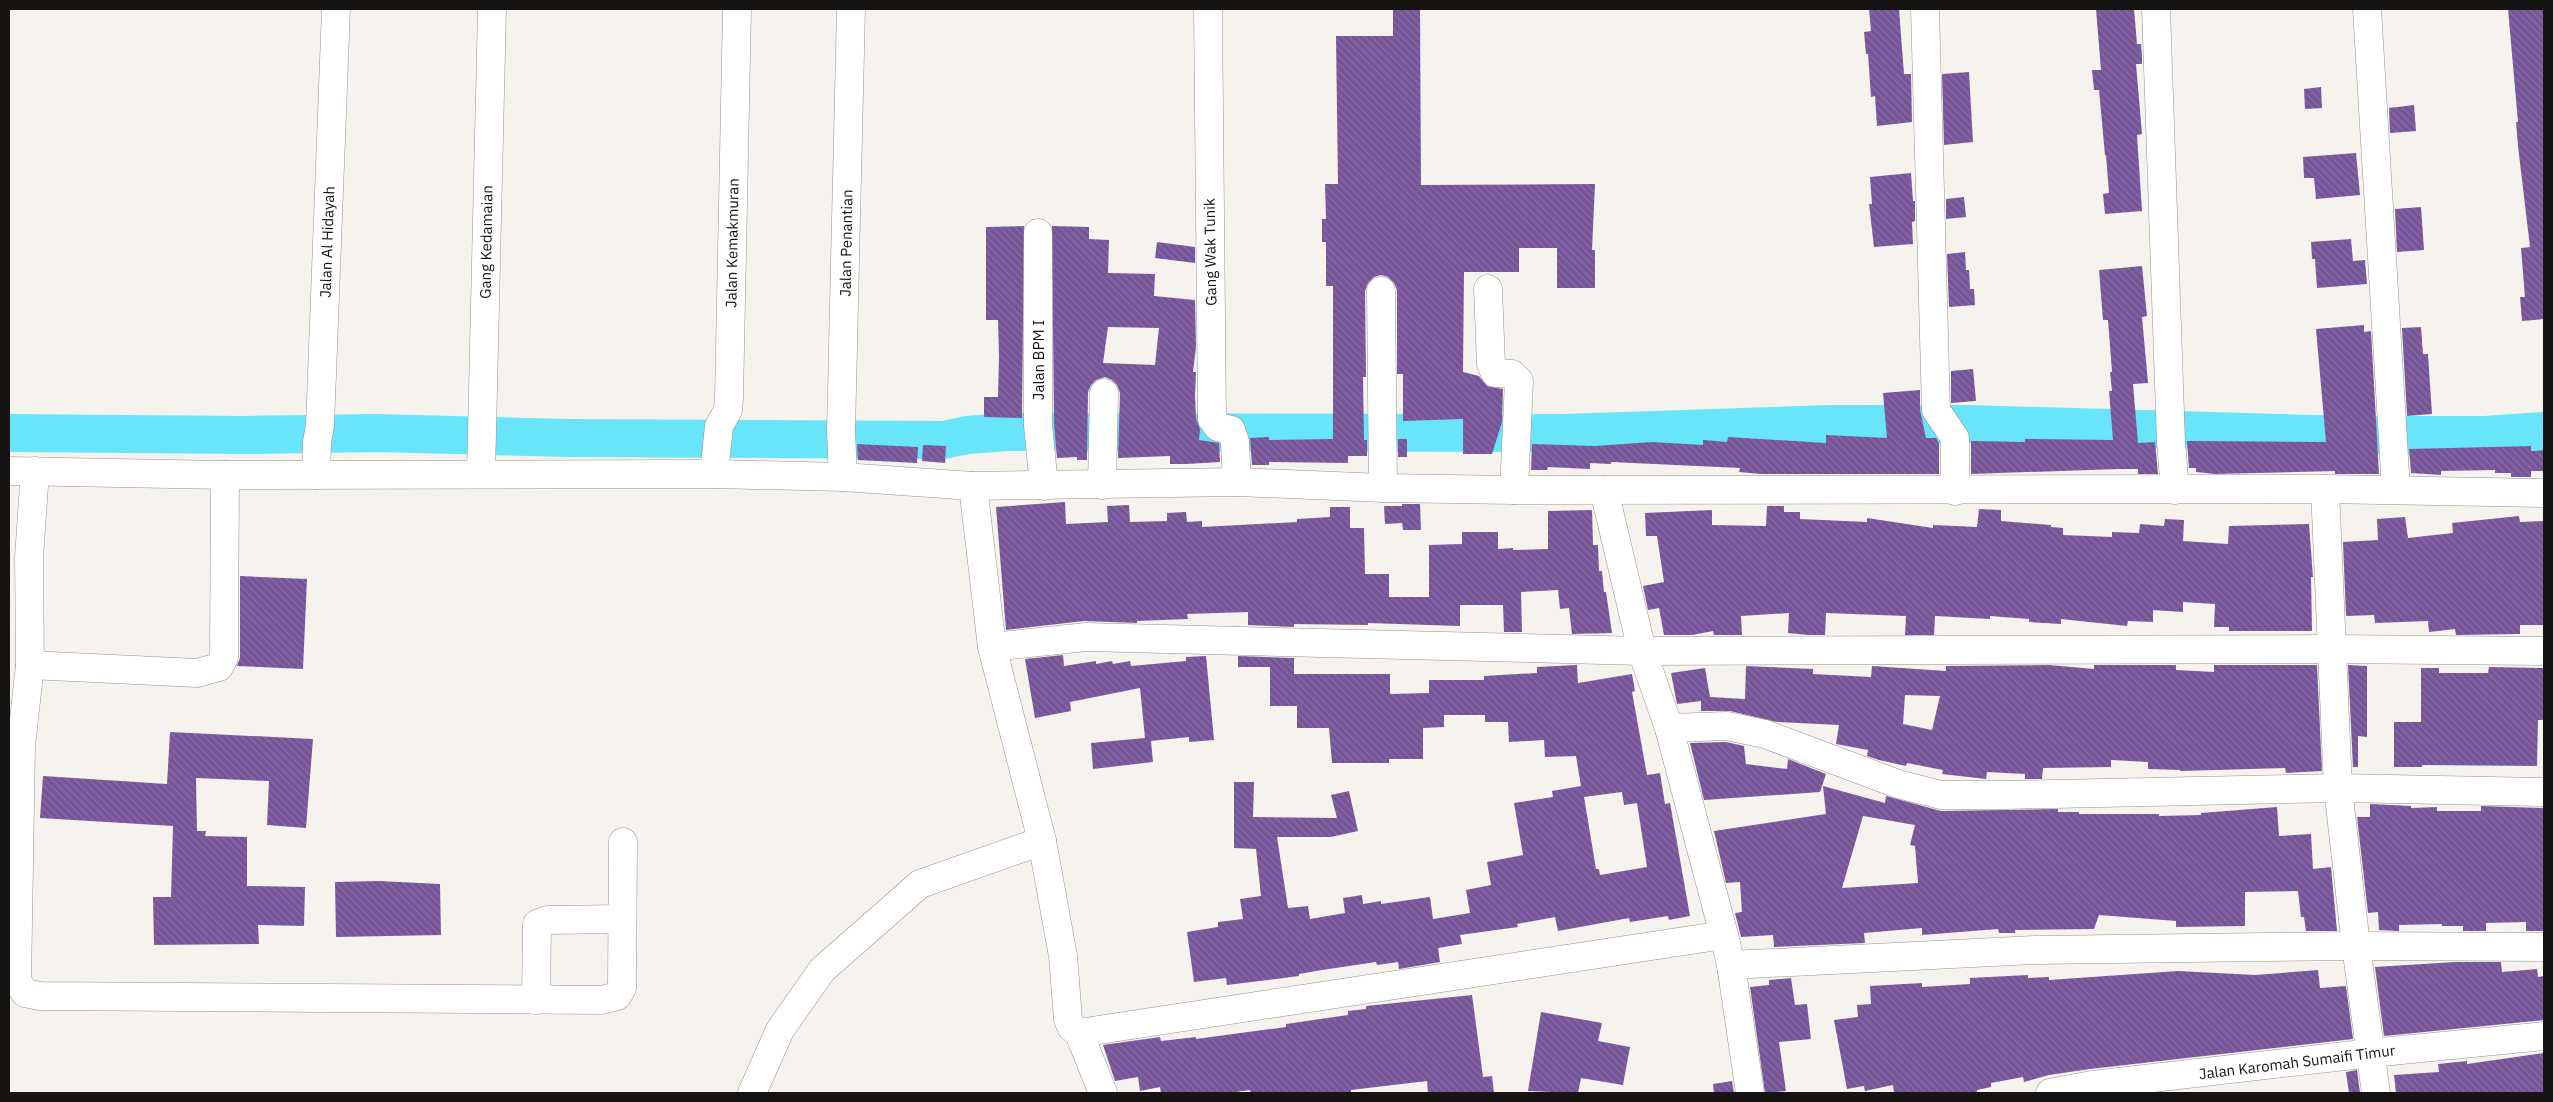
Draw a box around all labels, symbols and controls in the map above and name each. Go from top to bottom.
street label: Jalan Kemakmuran [721,178,743,308]
street label: Gang Kedamaian [476,185,496,299]
street label: Jalan Al Hidayah [316,186,338,298]
street label: Jalan Penantian [836,189,856,297]
street label: Gang Wak Tunik [1200,198,1220,306]
street label: Jalan BPM I [1029,320,1048,400]
street label: Jalan Karomah Sumaifi Timur [2198,1040,2397,1083]

